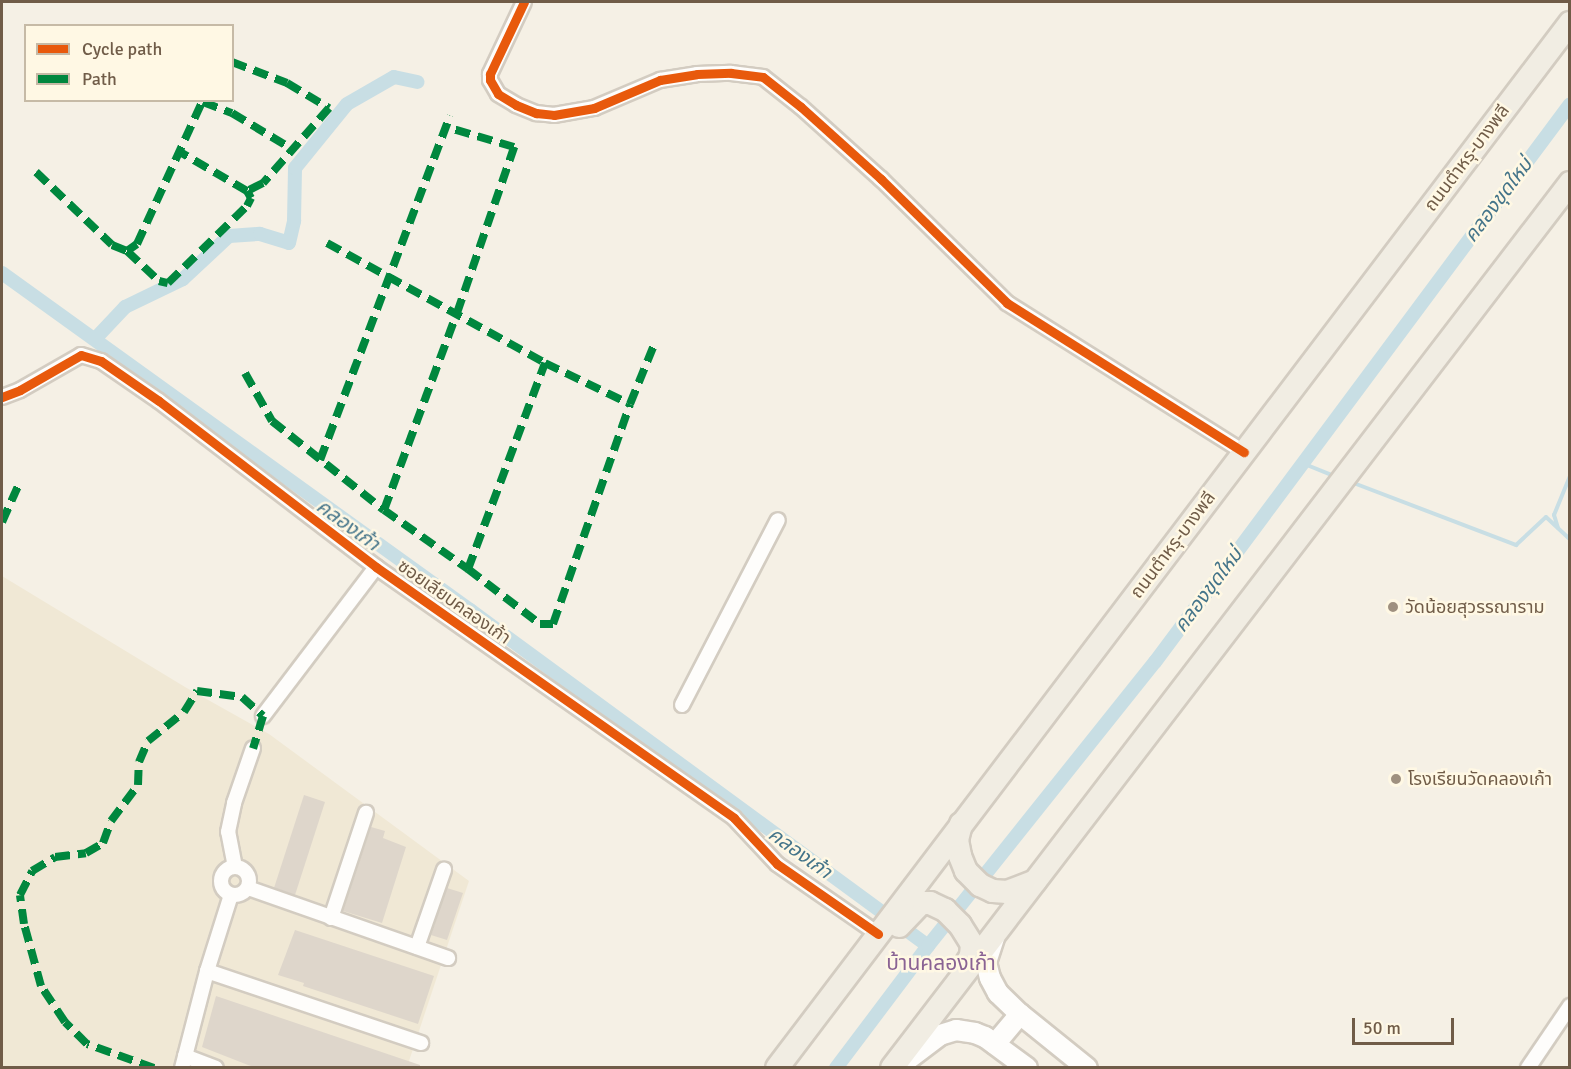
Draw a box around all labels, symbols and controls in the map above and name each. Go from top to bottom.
legend [24,24,234,102]
text: Cycle path [82,38,162,60]
text: Path [82,68,117,90]
street label: ถนนตำหรุ-บางพลี [1420,100,1514,216]
water label: คลองขุดใหม่ [1459,153,1537,247]
street label: ถนนตำหรุ-บางพลี [1126,487,1220,603]
water label: คลองเก้า [312,494,384,556]
water label: คลองขุดใหม่ [1169,543,1247,637]
street label: ซอยเลียบคลองเก้า [393,555,515,649]
place label: วัดน้อยสุวรรณาราม [1405,596,1545,618]
marker: วัดน้อยสุวรรณาราม [1386,600,1400,614]
place label: โรงเรียนวัดคลองเก้า [1408,768,1552,790]
marker: โรงเรียนวัดคลองเก้า [1389,772,1403,786]
water label: คลองเก้า [764,822,836,884]
district label: บ้านคลองเก้า [886,950,996,976]
scale bar [1355,1006,1457,1044]
text: 50 m [1363,1017,1401,1039]

